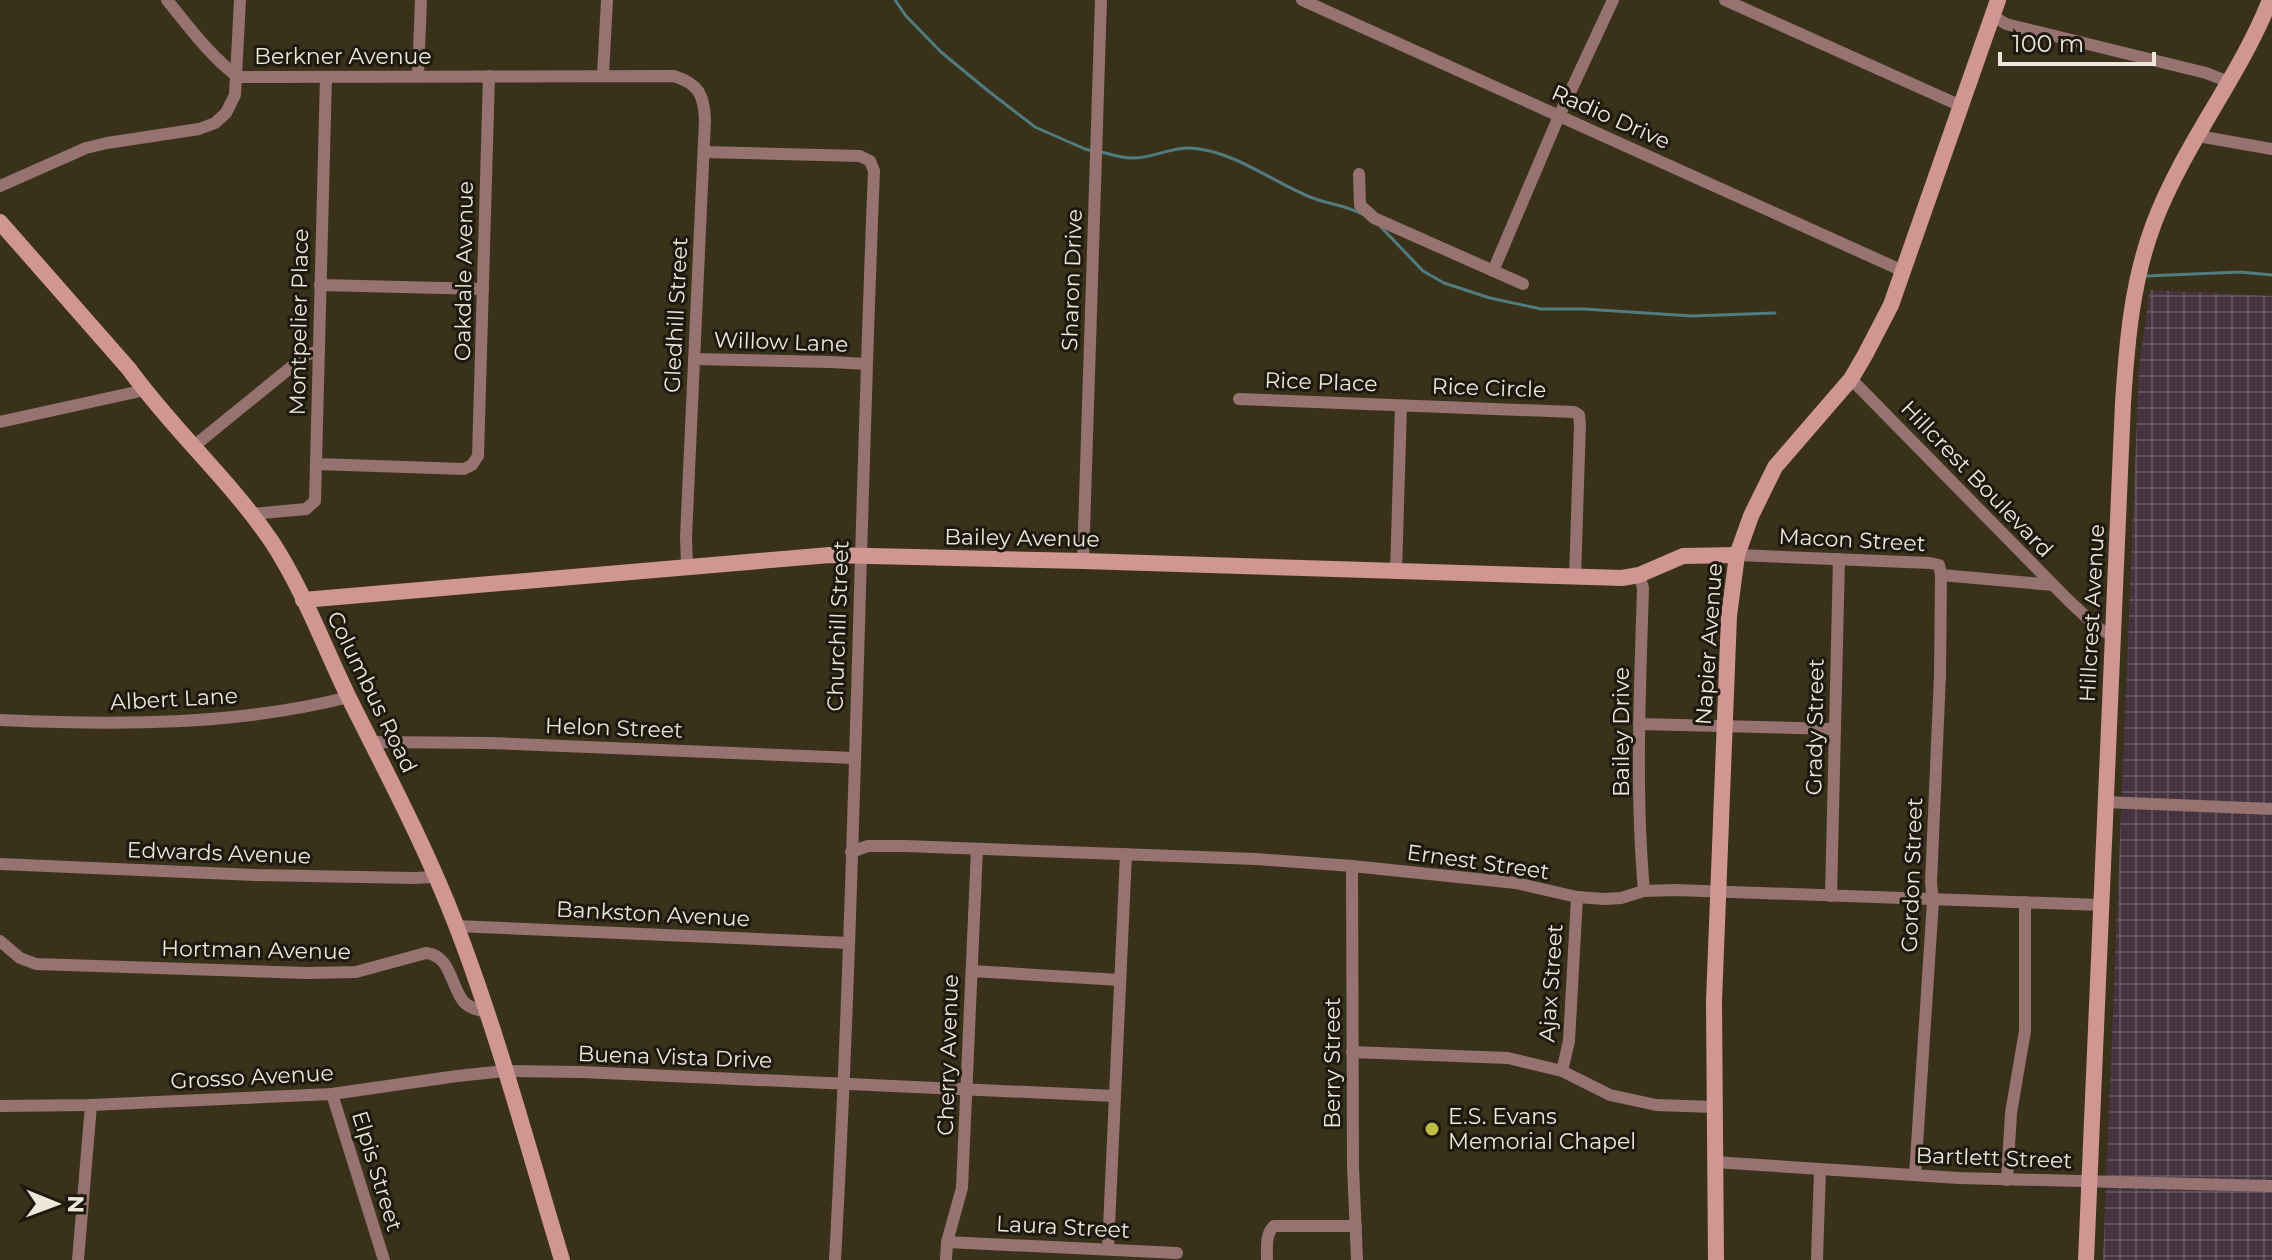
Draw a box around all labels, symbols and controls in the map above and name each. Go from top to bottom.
scale bar [2000,16,2154,66]
text: 100 m [2012,29,2084,58]
street label: Berkner Avenue [254,43,432,70]
street label: Radio Drive [1548,79,1674,155]
street label: Oakdale Avenue [449,181,479,361]
street label: Sharon Drive [1056,209,1088,351]
street label: Montpelier Place [284,228,314,416]
street label: Gledhill Street [658,236,694,394]
street label: Willow Lane [713,326,849,358]
street label: Rice Place [1264,367,1378,397]
street label: Rice Circle [1431,373,1547,403]
street label: Hillcrest Boulevard [1895,395,2059,563]
street label: Bailey Avenue [944,523,1100,553]
street label: Macon Street [1778,523,1926,557]
street label: Hillcrest Avenue [2074,523,2110,703]
street label: Churchill Street [822,540,854,712]
street label: Napier Avenue [1690,562,1728,726]
street label: Columbus Road [321,607,423,777]
street label: Grady Street [1800,658,1830,796]
street label: Bailey Drive [1608,667,1635,797]
street label: Albert Lane [109,682,239,716]
street label: Helon Street [545,712,684,744]
street label: Gordon Street [1896,797,1928,953]
street label: Edwards Avenue [126,836,312,870]
street label: Ernest Street [1405,839,1551,885]
street label: Bankston Avenue [555,895,751,933]
street label: Ajax Street [1533,923,1569,1043]
street label: Hortman Avenue [161,935,351,965]
street label: Cherry Avenue [932,974,964,1136]
street label: Berry Street [1319,997,1346,1129]
street label: Buena Vista Drive [577,1040,773,1074]
street label: Grosso Avenue [170,1059,334,1095]
place label: E.S. Evans Memorial Chapel [1448,1103,1636,1155]
street label: Elpis Street [346,1108,408,1235]
marker: E.S. Evans Memorial Chapel [1423,1120,1441,1138]
street label: Bartlett Street [1915,1142,2073,1174]
north arrow [16,1164,96,1244]
text: N [62,1195,89,1213]
street label: Laura Street [995,1210,1131,1244]

